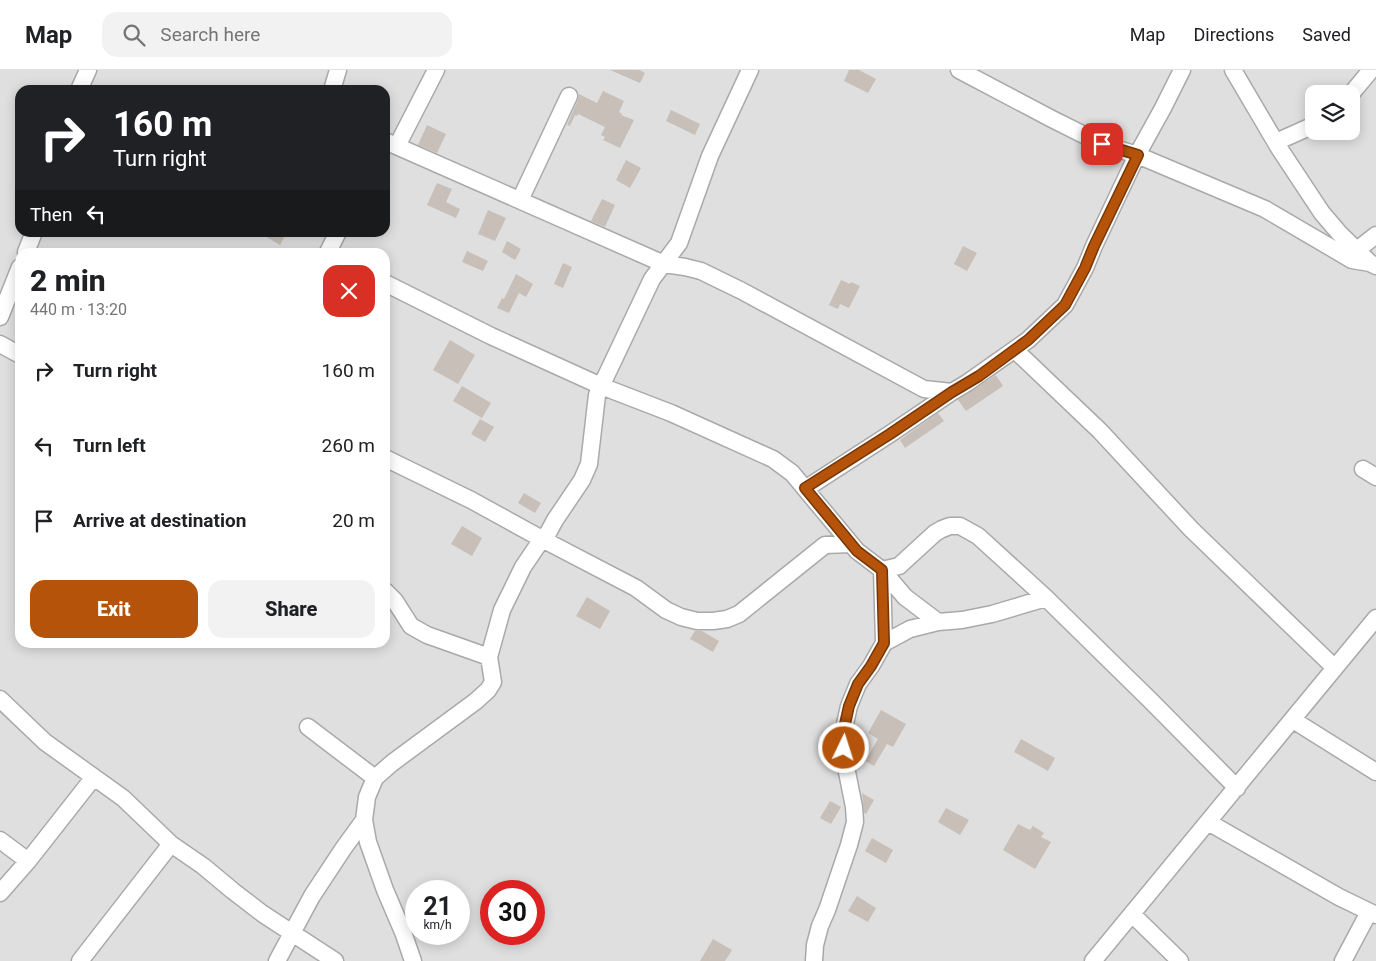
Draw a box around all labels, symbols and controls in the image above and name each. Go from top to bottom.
search box [102,12,452,57]
text: Map [25,21,72,49]
icon: search [120,21,148,49]
text: Search here [160,23,260,46]
text: Map [1130,24,1165,45]
text: Directions [1193,24,1274,45]
text: Saved [1302,24,1351,45]
map controls [1305,85,1360,140]
button: layers [1305,85,1360,140]
text: 160 m [113,104,212,145]
icon: right [30,105,95,170]
pin [1081,123,1123,165]
icon: arrive [1088,130,1116,158]
text: Turn right [113,146,207,171]
icon: left [82,200,110,228]
text: Then [30,203,72,226]
text: 2 min [30,263,106,298]
button: close [323,265,375,317]
text: 440 m · 13:20 [30,300,127,319]
icon: right [30,357,58,385]
text: Turn right [73,359,157,382]
text: 160 m [322,359,375,382]
icon: left [30,432,58,460]
text: Turn left [73,434,146,457]
text: 260 m [322,434,375,457]
icon: arrive [30,507,58,535]
text: Arrive at destination [73,509,246,532]
text: 20 m [332,509,375,532]
button: Exit [30,580,198,638]
button: Share [208,580,375,638]
position arrow [817,721,869,773]
speed limit sign: 30 [480,880,545,945]
text: 21 [423,892,452,921]
text: km/h [423,918,452,932]

